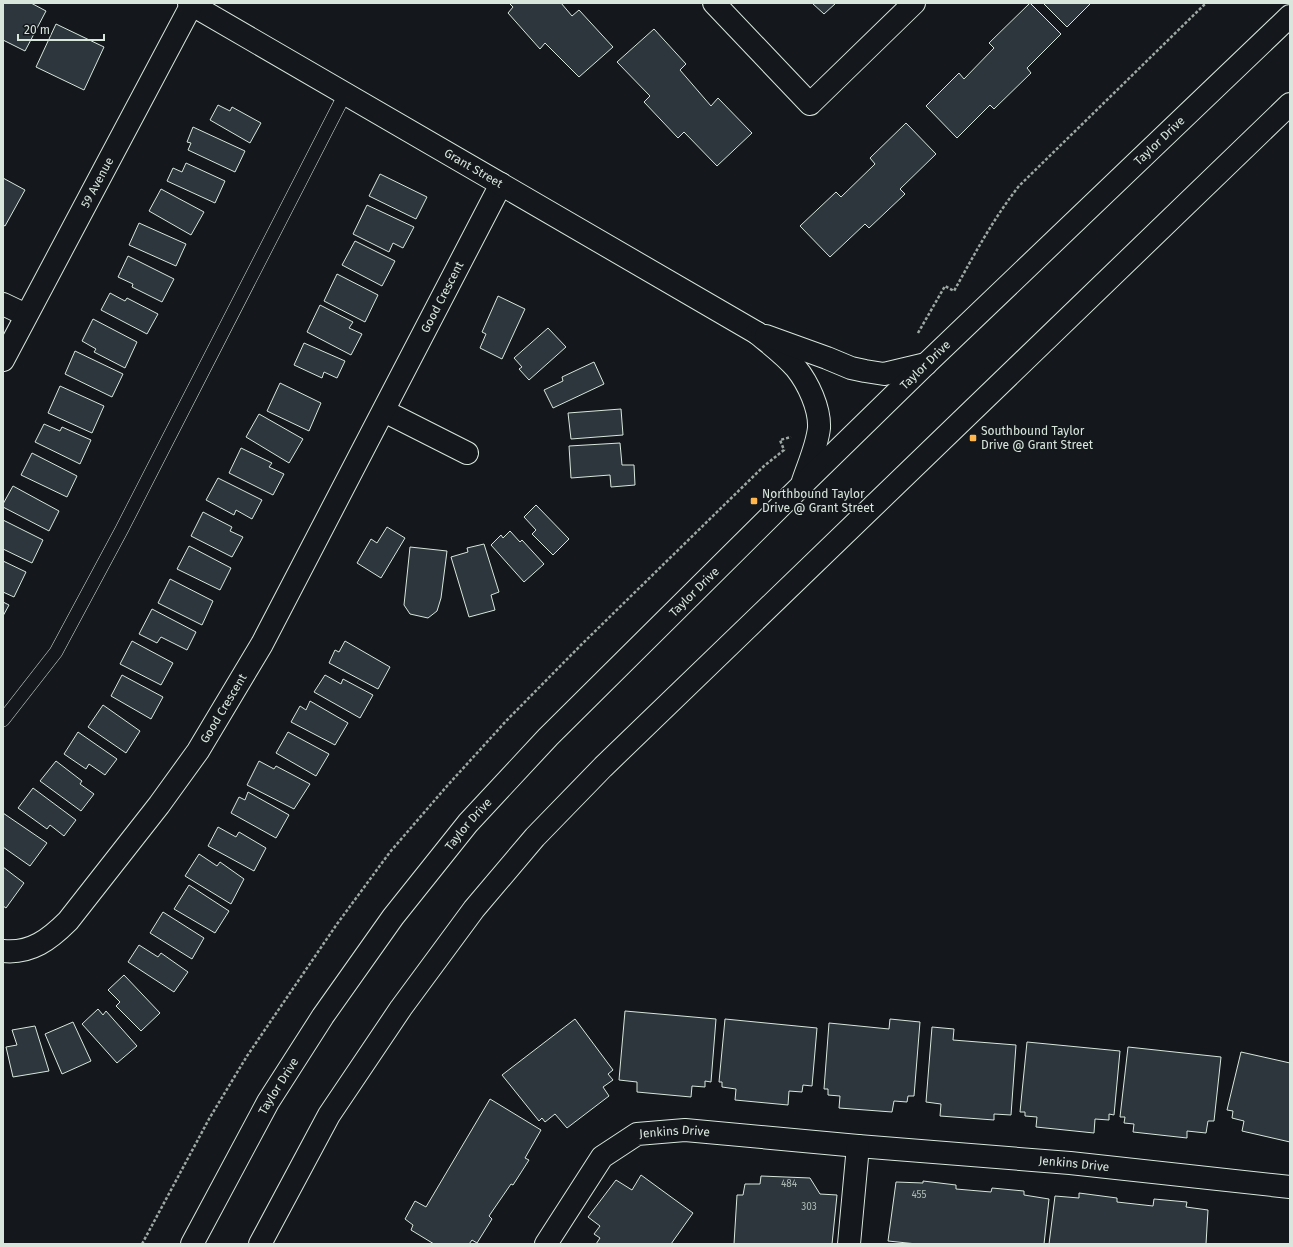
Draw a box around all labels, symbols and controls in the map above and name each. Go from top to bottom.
scale bar [18,16,104,42]
text: 20 m [24,23,50,37]
street label: Taylor Drive [1131,114,1187,168]
street label: Grant Street [442,146,506,191]
street label: 59 Avenue [78,155,116,210]
street label: Good Crescent [418,259,467,335]
street label: Taylor Drive [897,337,953,392]
place label: Southbound Taylor Drive @ Grant Street [981,424,1094,452]
marker: Southbound Taylor Drive @ Grant Street [968,433,978,443]
place label: Northbound Taylor Drive @ Grant Street [762,487,875,515]
marker: Northbound Taylor Drive @ Grant Street [749,496,759,506]
street label: Taylor Drive [666,564,722,620]
street label: Good Crescent [197,671,250,746]
street label: Taylor Drive [442,795,495,853]
street label: Taylor Drive [256,1055,301,1117]
street label: Jenkins Drive [639,1123,710,1141]
street label: Jenkins Drive [1038,1154,1110,1174]
house number: 484 [781,1178,798,1190]
house number: 455 [911,1189,927,1201]
house number: 303 [801,1201,817,1213]

